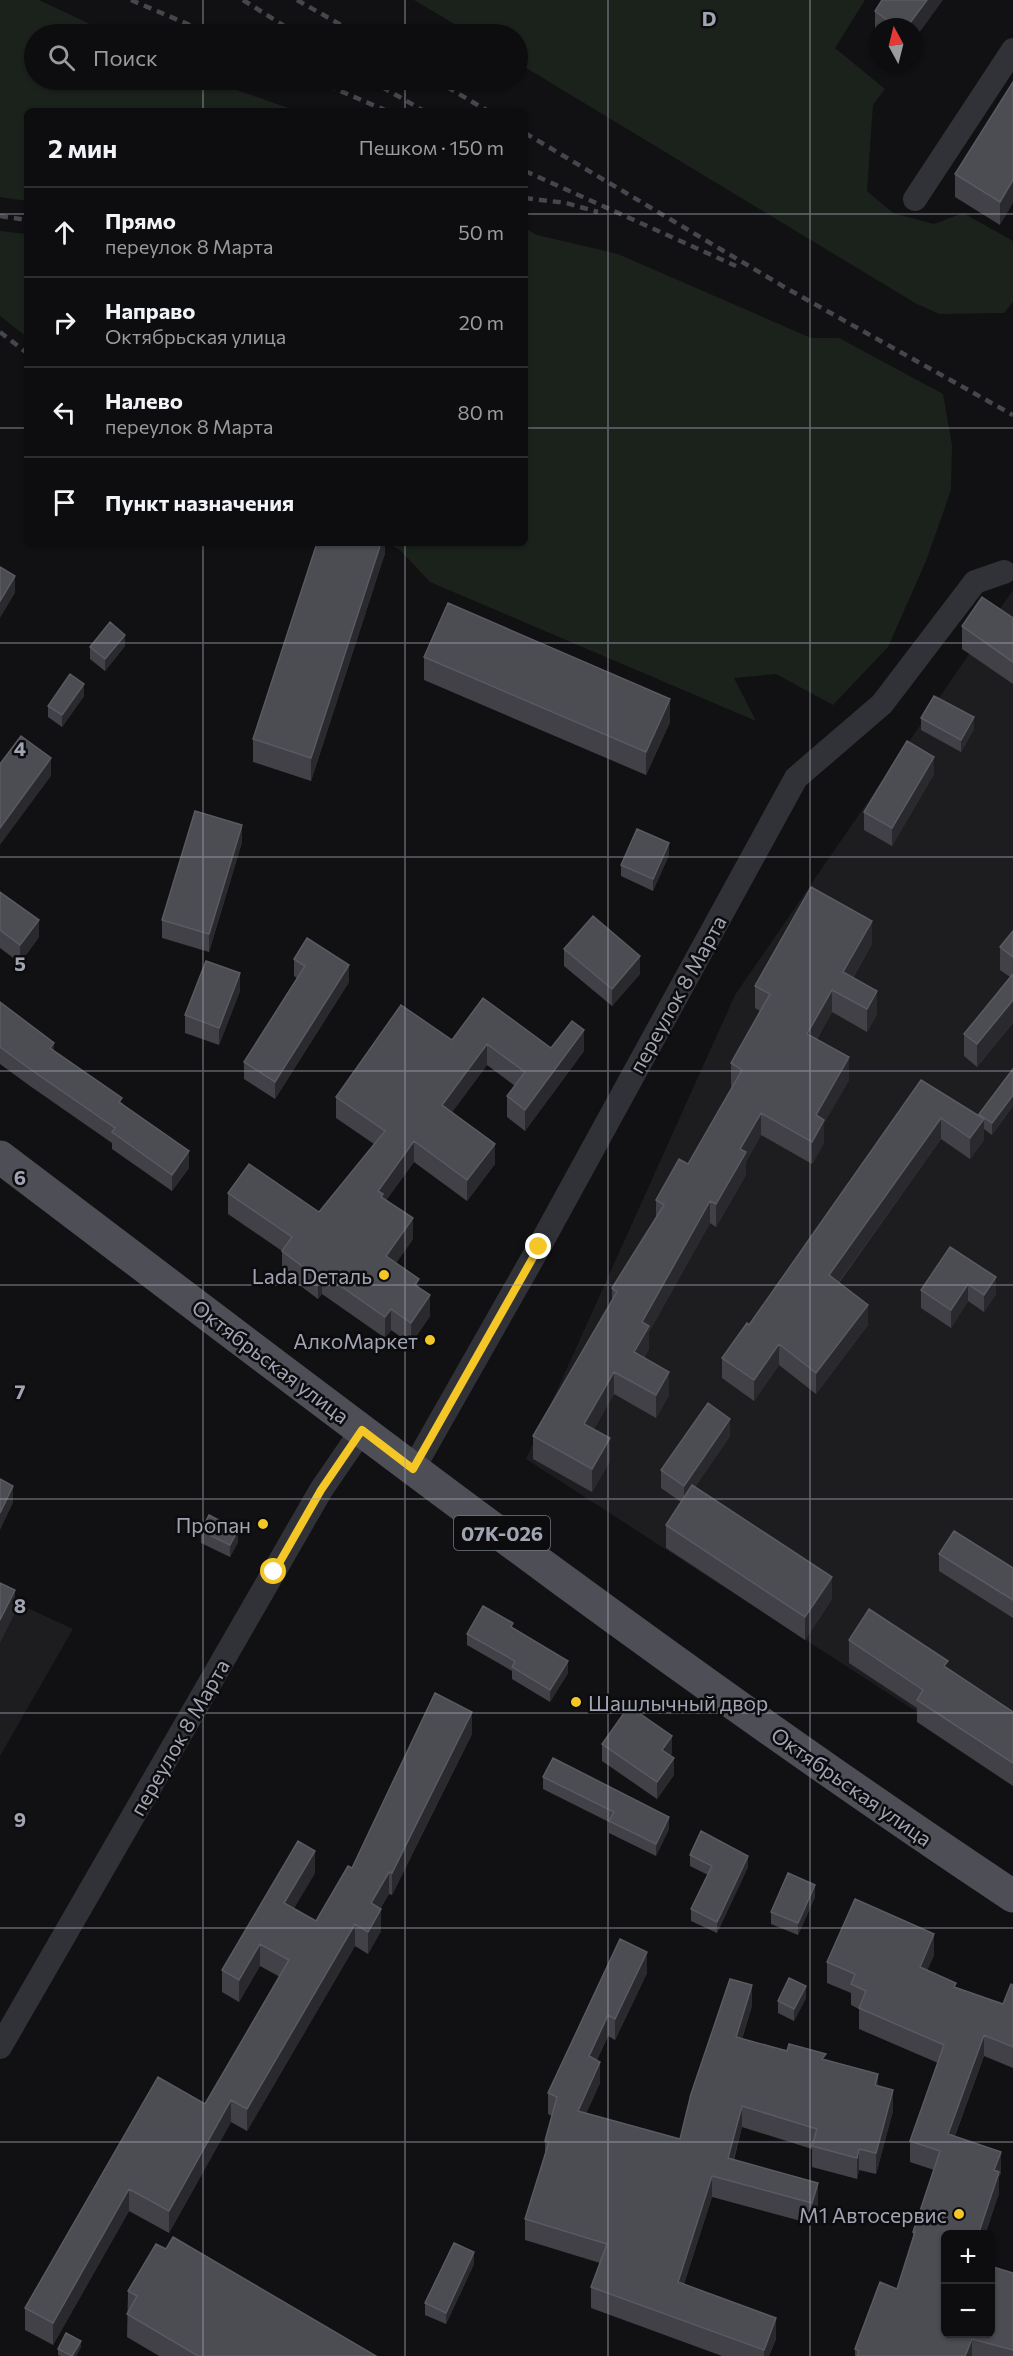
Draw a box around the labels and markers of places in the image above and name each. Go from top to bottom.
place label: Lada Dеталь [252,1263,372,1288]
marker: Lada Dеталь [377,1268,391,1282]
place label: АлкоМаркет [293,1328,418,1353]
marker: АлкоМаркет [423,1333,437,1347]
place label: Пропан [176,1512,251,1537]
marker: Пропан [256,1517,270,1531]
place label: Шашлычный двор [588,1690,768,1715]
marker: Шашлычный двор [569,1695,583,1709]
place label: М1 Автосервис [799,2202,947,2227]
marker: М1 Автосервис [952,2207,966,2221]

